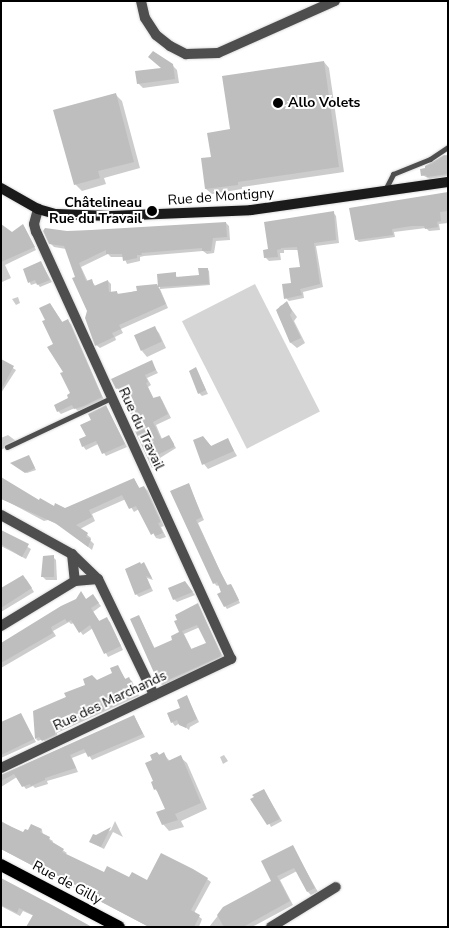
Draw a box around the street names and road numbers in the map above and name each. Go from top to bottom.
street label: Rue de Montigny [167,185,275,209]
street label: Rue du Travail [114,385,168,473]
street label: Rue des Marchands [51,667,169,735]
street label: Rue de Gilly [29,858,105,908]

